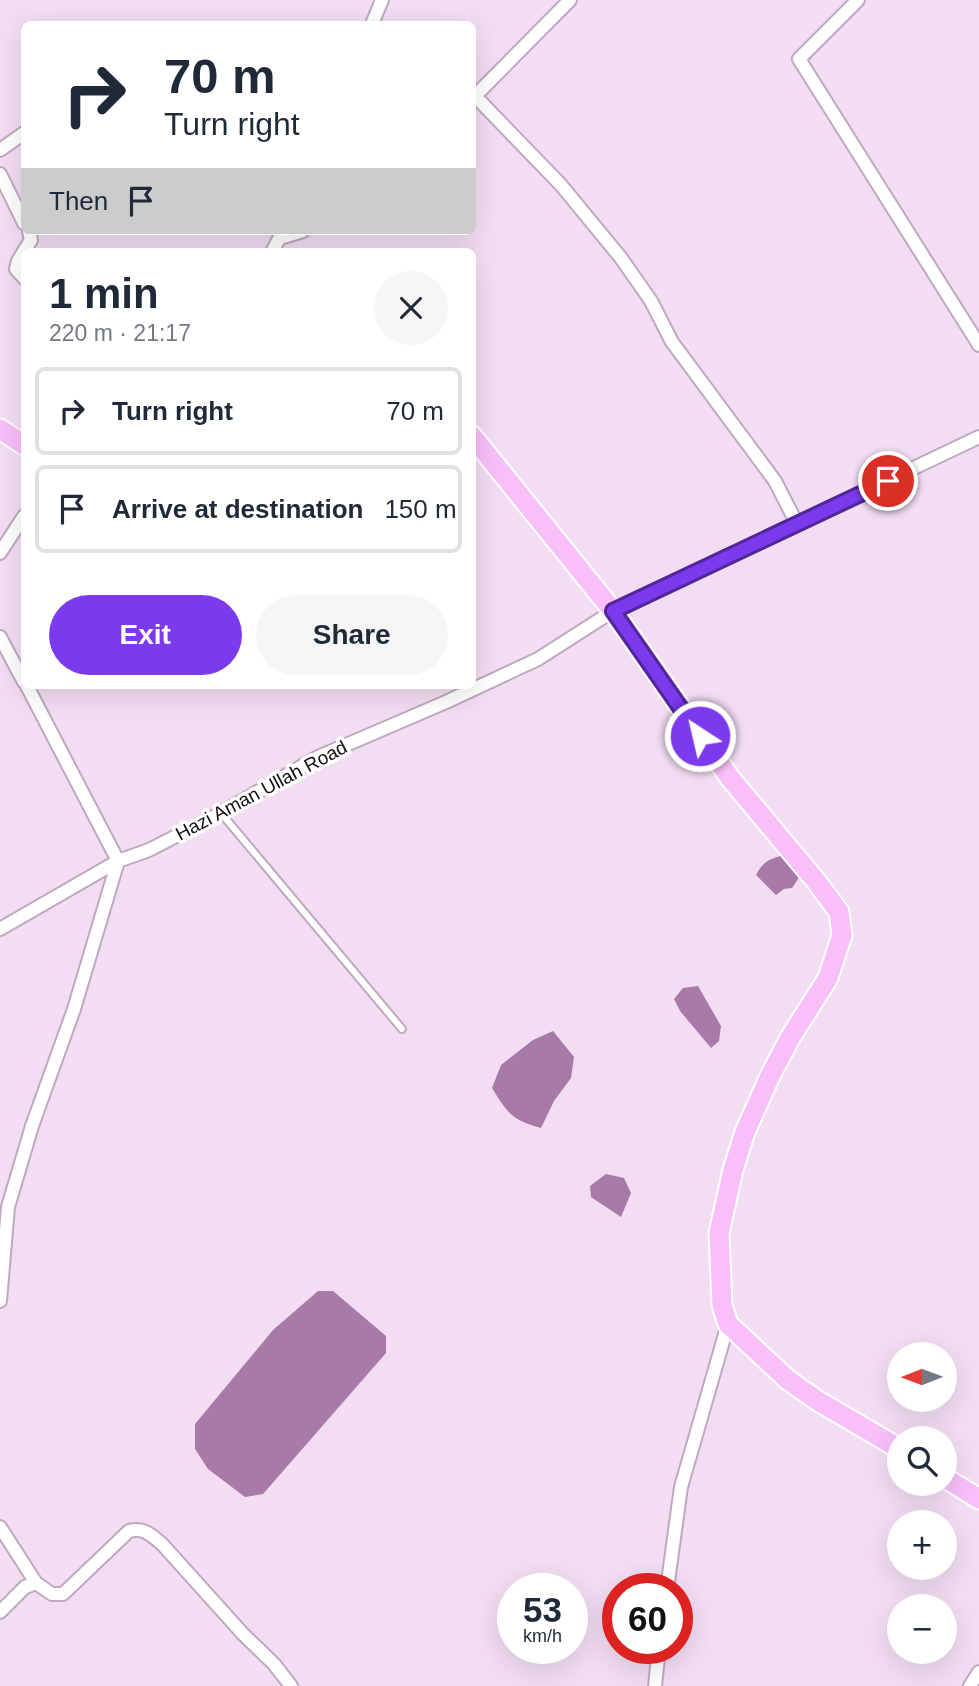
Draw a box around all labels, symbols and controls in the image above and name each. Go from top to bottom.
icon: right [49,49,140,140]
text: 70 m [164,49,276,103]
text: Turn right [164,106,300,142]
icon: arrive [122,182,160,220]
text: Then [49,186,108,216]
text: 1 min [49,270,159,317]
button: close [374,271,448,345]
text: 220 m · 21:17 [49,320,191,346]
icon: right [53,392,91,430]
text: Turn right [112,396,233,426]
text: 70 m [386,396,444,426]
pin [858,451,918,511]
icon: arrive [869,462,907,500]
icon: arrive [53,490,91,528]
text: Arrive at destination [112,494,363,524]
text: 150 m [384,494,457,524]
button: Exit [49,595,242,675]
button: Share [256,595,448,675]
position arrow [663,699,737,773]
street label: Hazi Aman Ullah Road [172,736,351,845]
north arrow [887,1342,957,1412]
map controls [887,1342,957,1664]
button: search [887,1426,957,1496]
button: + [887,1510,957,1580]
speed limit sign: 60 [602,1573,693,1664]
text: 53 [523,1590,562,1629]
button: − [887,1594,957,1664]
text: km/h [523,1626,562,1646]

